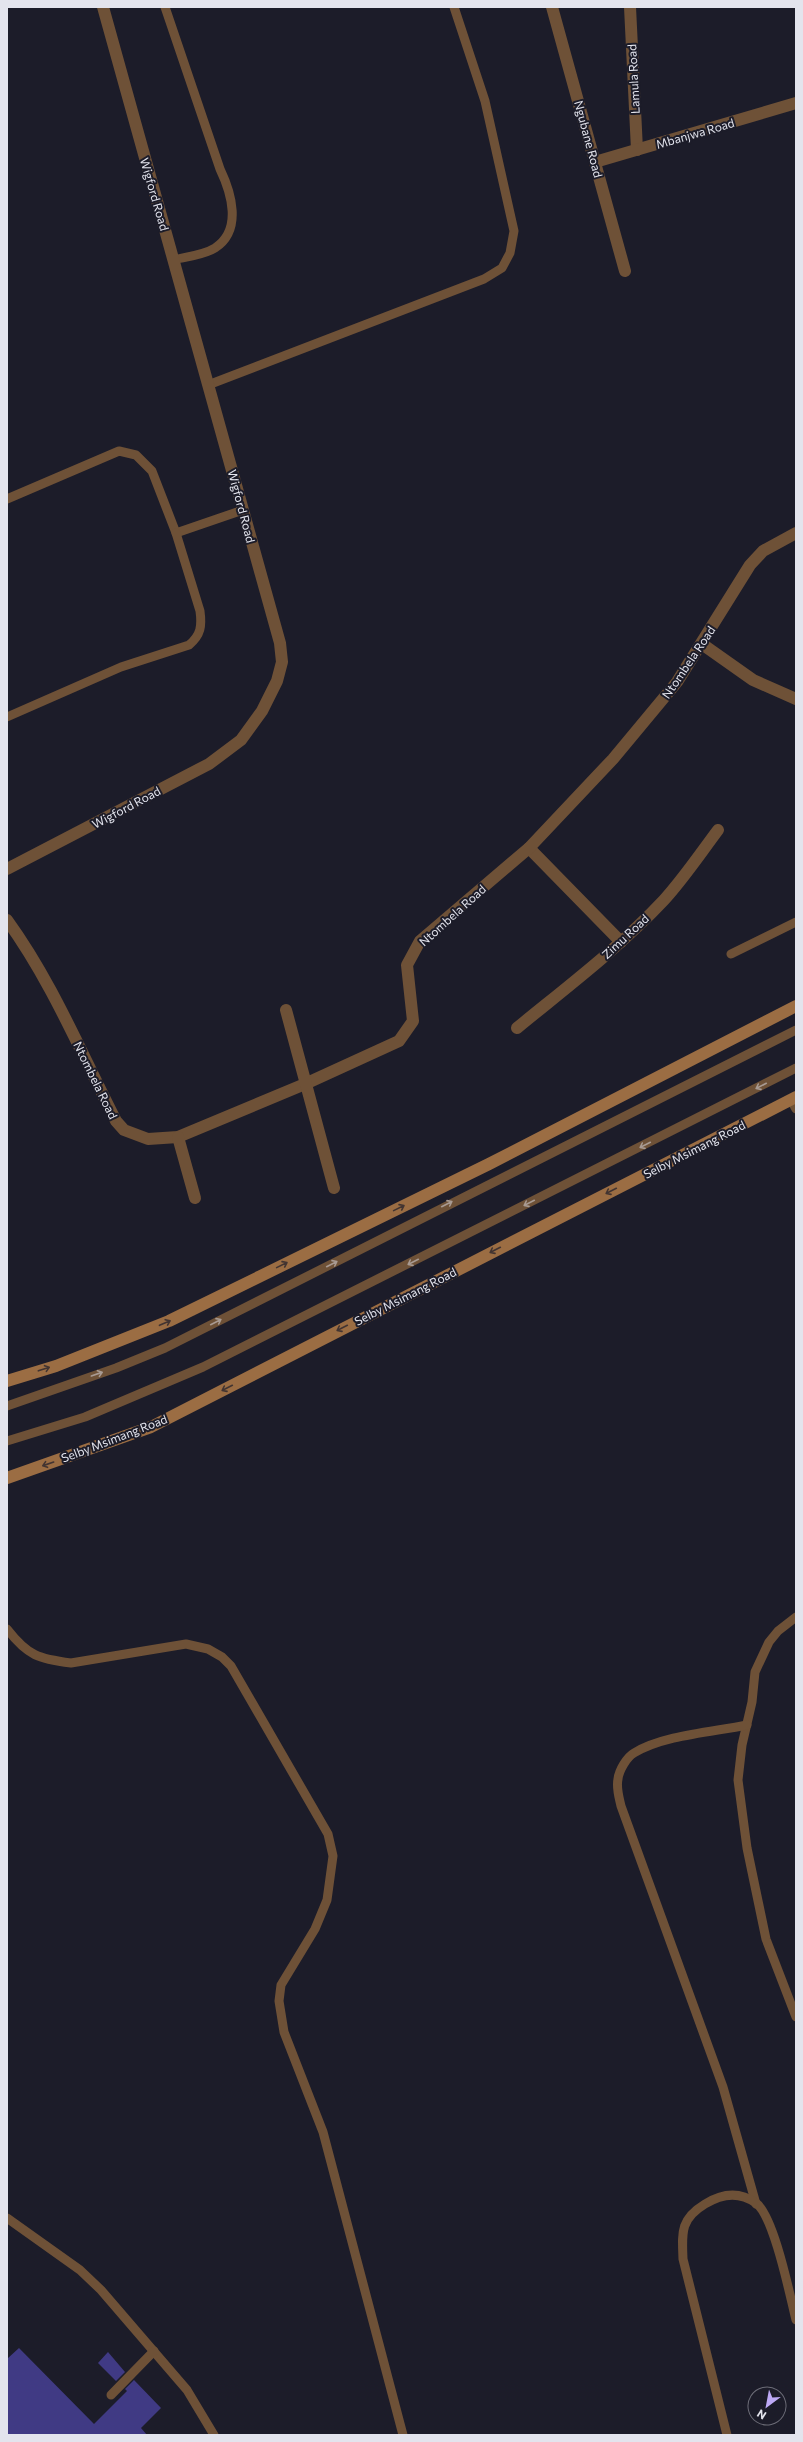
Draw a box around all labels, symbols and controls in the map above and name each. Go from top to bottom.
street label: Lamula Road [624,44,642,114]
street label: Ngubane Road [572,99,606,179]
street label: Mbanjwa Road [654,115,736,151]
street label: Wigford Road [138,156,172,232]
street label: Wigford Road [225,468,259,544]
street label: Ntombela Road [659,623,717,701]
street label: Wigford Road [89,783,163,831]
street label: Ntombela Road [416,881,488,949]
street label: Zimu Road [599,911,651,961]
street label: Ntombela Road [71,1039,121,1121]
one-way arrow [755,1083,767,1090]
street label: Selby Msimang Road [641,1117,747,1181]
one-way arrow [640,1142,652,1149]
one-way arrow [605,1187,617,1195]
one-way arrow [441,1200,453,1208]
one-way arrow [524,1200,536,1208]
one-way arrow [393,1204,405,1211]
one-way arrow [490,1247,502,1254]
one-way arrow [407,1258,419,1266]
one-way arrow [325,1259,337,1267]
one-way arrow [276,1261,288,1269]
street label: Selby Msimang Road [352,1264,458,1328]
one-way arrow [159,1318,171,1326]
one-way arrow [209,1318,221,1325]
one-way arrow [337,1325,349,1333]
one-way arrow [37,1365,50,1372]
one-way arrow [90,1370,102,1378]
one-way arrow [221,1385,233,1392]
street label: Selby Msimang Road [59,1411,169,1465]
one-way arrow [42,1461,55,1468]
north arrow [747,2386,787,2426]
text: N [754,2407,768,2423]

